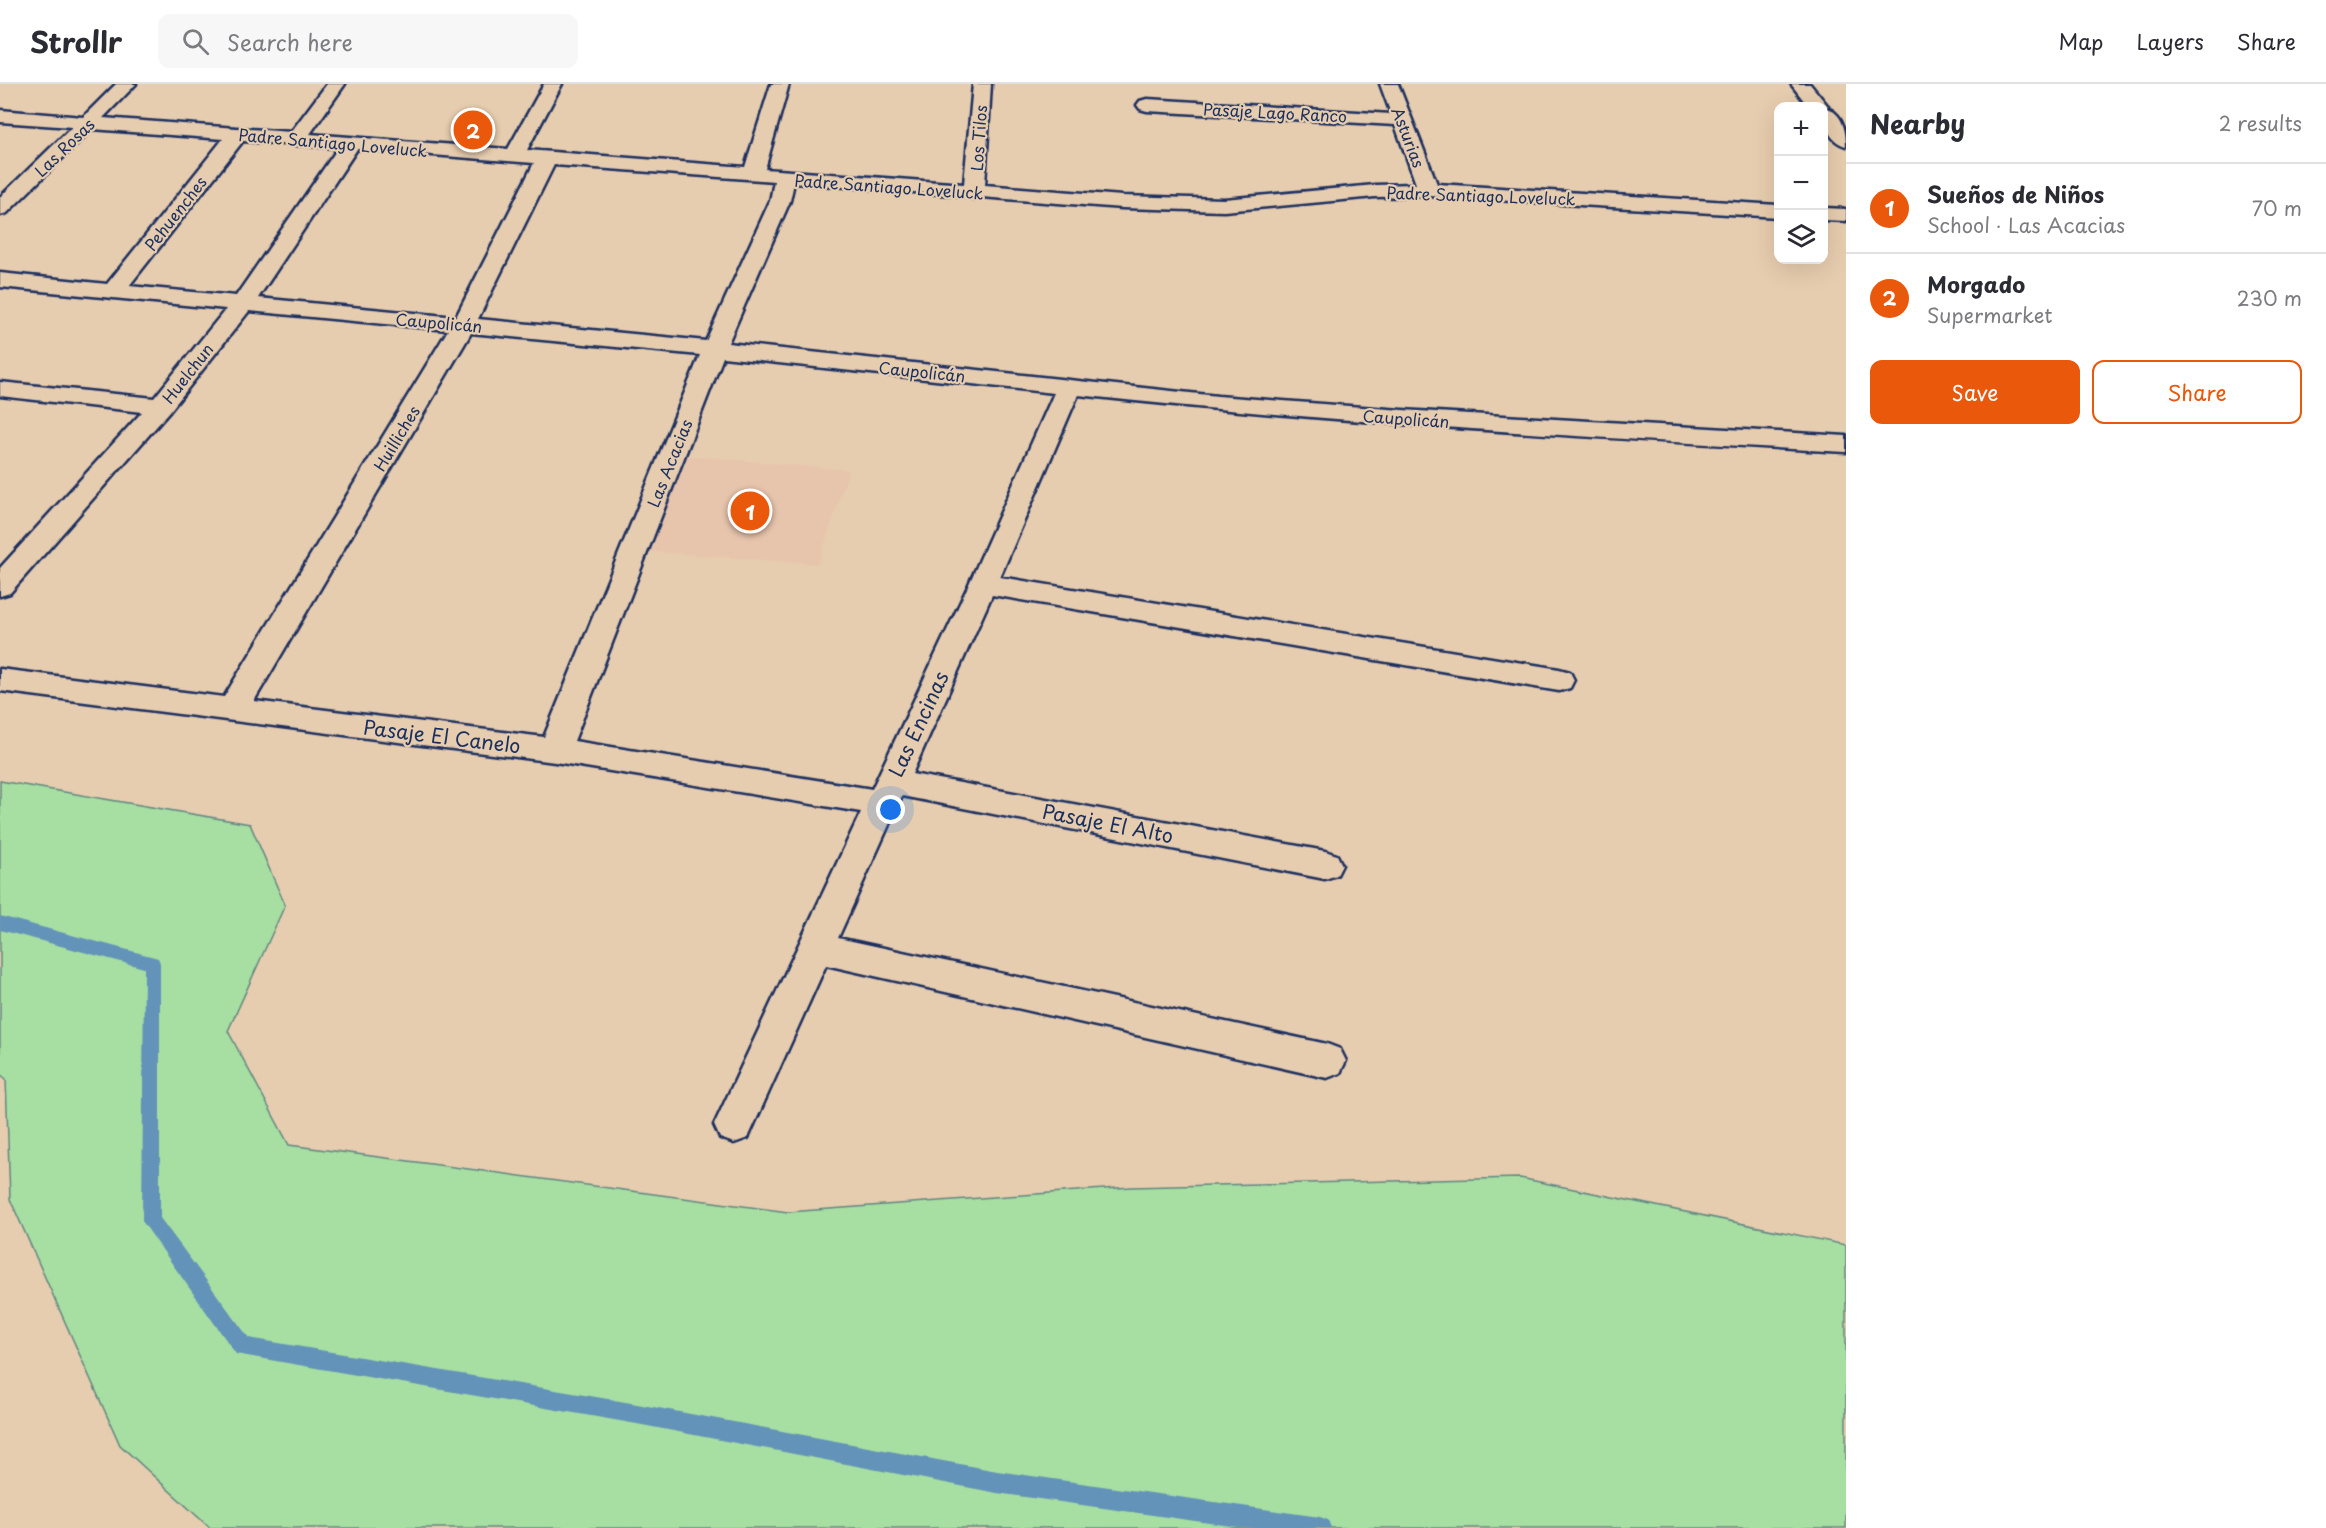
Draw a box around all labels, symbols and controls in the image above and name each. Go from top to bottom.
search box [158,14,578,68]
text: Strollr [30,20,122,63]
icon: search [179,25,212,58]
text: Search here [227,25,353,58]
text: Map [2059,25,2103,57]
text: Layers [2136,25,2204,57]
text: Share [2237,25,2296,57]
street label: Pasaje Lago Ranco [1202,96,1348,128]
map controls [1774,102,1828,264]
button: + [1774,102,1828,156]
street label: Asturias [1386,103,1432,171]
street label: Los Tilos [964,104,992,172]
text: Nearby [1870,104,1965,143]
pin: 2 [454,108,492,152]
text: 2 results [2219,108,2302,138]
street label: Las Rosas [29,112,99,182]
street label: Padre Santiago Loveluck [238,122,429,162]
button: − [1774,156,1828,210]
street label: Padre Santiago Loveluck [794,167,984,205]
street label: Pehuenches [138,171,212,255]
text: Sueños de Niños [1927,177,2104,210]
street label: Padre Santiago Loveluck [1386,180,1576,210]
text: 1 [1885,193,1894,223]
text: 70 m [2252,193,2302,223]
button: layers [1774,210,1828,264]
text: School · Las Acacias [1927,210,2125,240]
text: Morgado [1927,267,2025,300]
text: 2 [1882,283,1897,313]
text: 230 m [2237,283,2302,313]
text: Supermarket [1927,300,2053,330]
street label: Caupolicán [395,306,483,338]
street label: Huelchun [156,338,218,408]
street label: Caupolicán [878,355,966,387]
button: Save [1870,360,2080,424]
button: Share [2092,360,2302,424]
street label: Huilliches [367,401,425,475]
street label: Caupolicán [1362,403,1450,433]
street label: Las Acacias [640,415,698,511]
pin: 1 [730,488,770,534]
street label: Las Encinas [880,666,956,782]
street label: Pasaje El Canelo [362,711,522,761]
your location [876,795,905,824]
street label: Pasaje El Alto [1040,796,1176,850]

